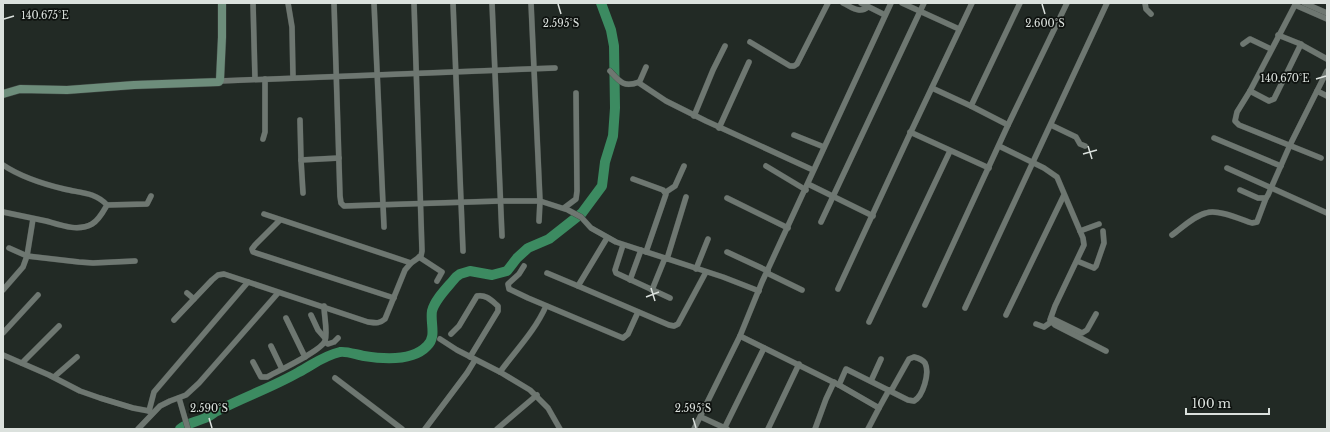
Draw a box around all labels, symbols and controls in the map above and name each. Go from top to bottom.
text: 140.675°E [21,9,69,22]
text: 2.595°S [543,17,579,30]
text: 2.600°S [1025,17,1065,30]
text: 140.670°E [1260,72,1310,85]
scale bar [1186,390,1269,416]
text: 100 m [1192,396,1231,411]
text: 2.590°S [190,402,228,415]
text: 2.595°S [675,402,711,415]

